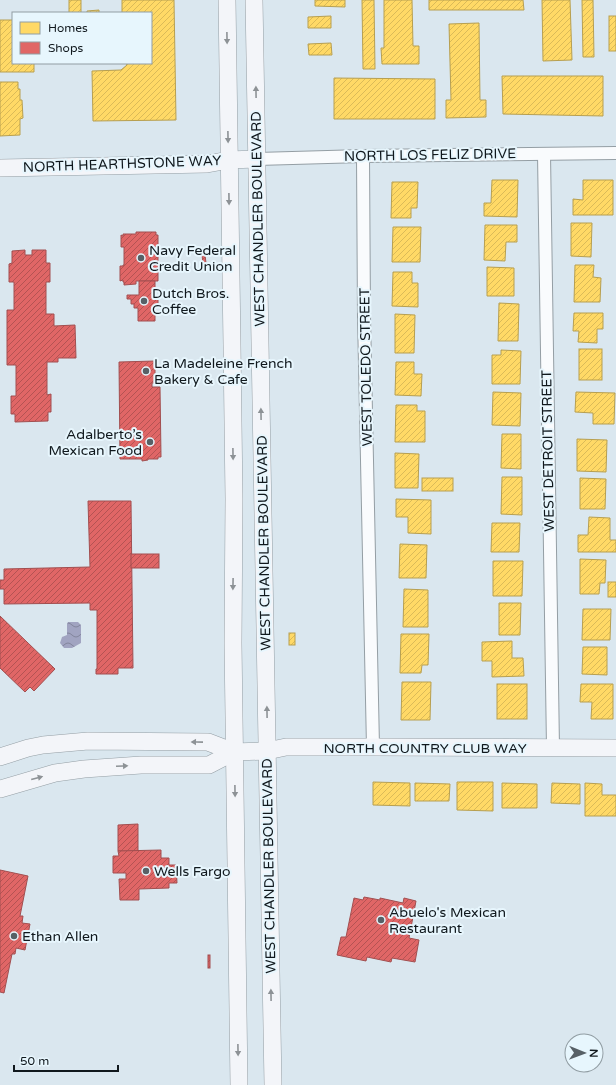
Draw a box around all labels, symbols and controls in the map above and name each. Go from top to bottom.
legend [12,12,152,64]
text: Homes [48,21,88,35]
one-way arrow [224,32,230,45]
text: Shops [48,41,83,55]
one-way arrow [253,85,259,98]
street label: WEST CHANDLER BOULEVARD [248,111,268,327]
one-way arrow [225,131,231,144]
street label: NORTH LOS FELIZ DRIVE [344,145,516,165]
street label: NORTH HEARTHSTONE WAY [23,152,222,176]
one-way arrow [226,193,232,206]
place label: Navy Federal Credit Union [149,242,236,275]
marker: Navy Federal Credit Union [136,253,146,263]
place label: Dutch Bros. Coffee [152,285,229,318]
street label: WEST TOLEDO STREET [356,287,376,446]
marker: Dutch Bros. Coffee [139,296,149,306]
place label: La Madeleine French Bakery & Cafe [154,355,292,388]
marker: La Madeleine French Bakery & Cafe [141,366,151,376]
street label: WEST DETROIT STREET [538,369,558,532]
one-way arrow [258,408,265,420]
place label: Adalberto’s Mexican Food [48,426,142,459]
street label: WEST CHANDLER BOULEVARD [254,435,274,651]
marker: Adalberto’s Mexican Food [145,437,155,447]
one-way arrow [230,448,236,461]
one-way arrow [230,578,236,591]
one-way arrow [263,706,270,718]
one-way arrow [190,739,203,745]
street label: NORTH COUNTRY CLUB WAY [323,740,527,757]
street label: WEST CHANDLER BOULEVARD [259,758,279,974]
one-way arrow [116,762,128,769]
one-way arrow [32,775,44,781]
one-way arrow [231,785,238,797]
place label: Wells Fargo [154,863,231,880]
marker: Wells Fargo [141,866,151,876]
place label: Abuelo's Mexican Restaurant [389,904,506,937]
marker: Abuelo's Mexican Restaurant [376,915,386,925]
place label: Ethan Allen [22,928,98,945]
marker: Ethan Allen [9,931,19,941]
one-way arrow [268,988,274,1001]
north arrow [564,1033,604,1073]
one-way arrow [235,1044,241,1057]
scale bar [14,1047,118,1073]
text: N [587,1049,600,1058]
text: 50 m [20,1054,49,1068]

